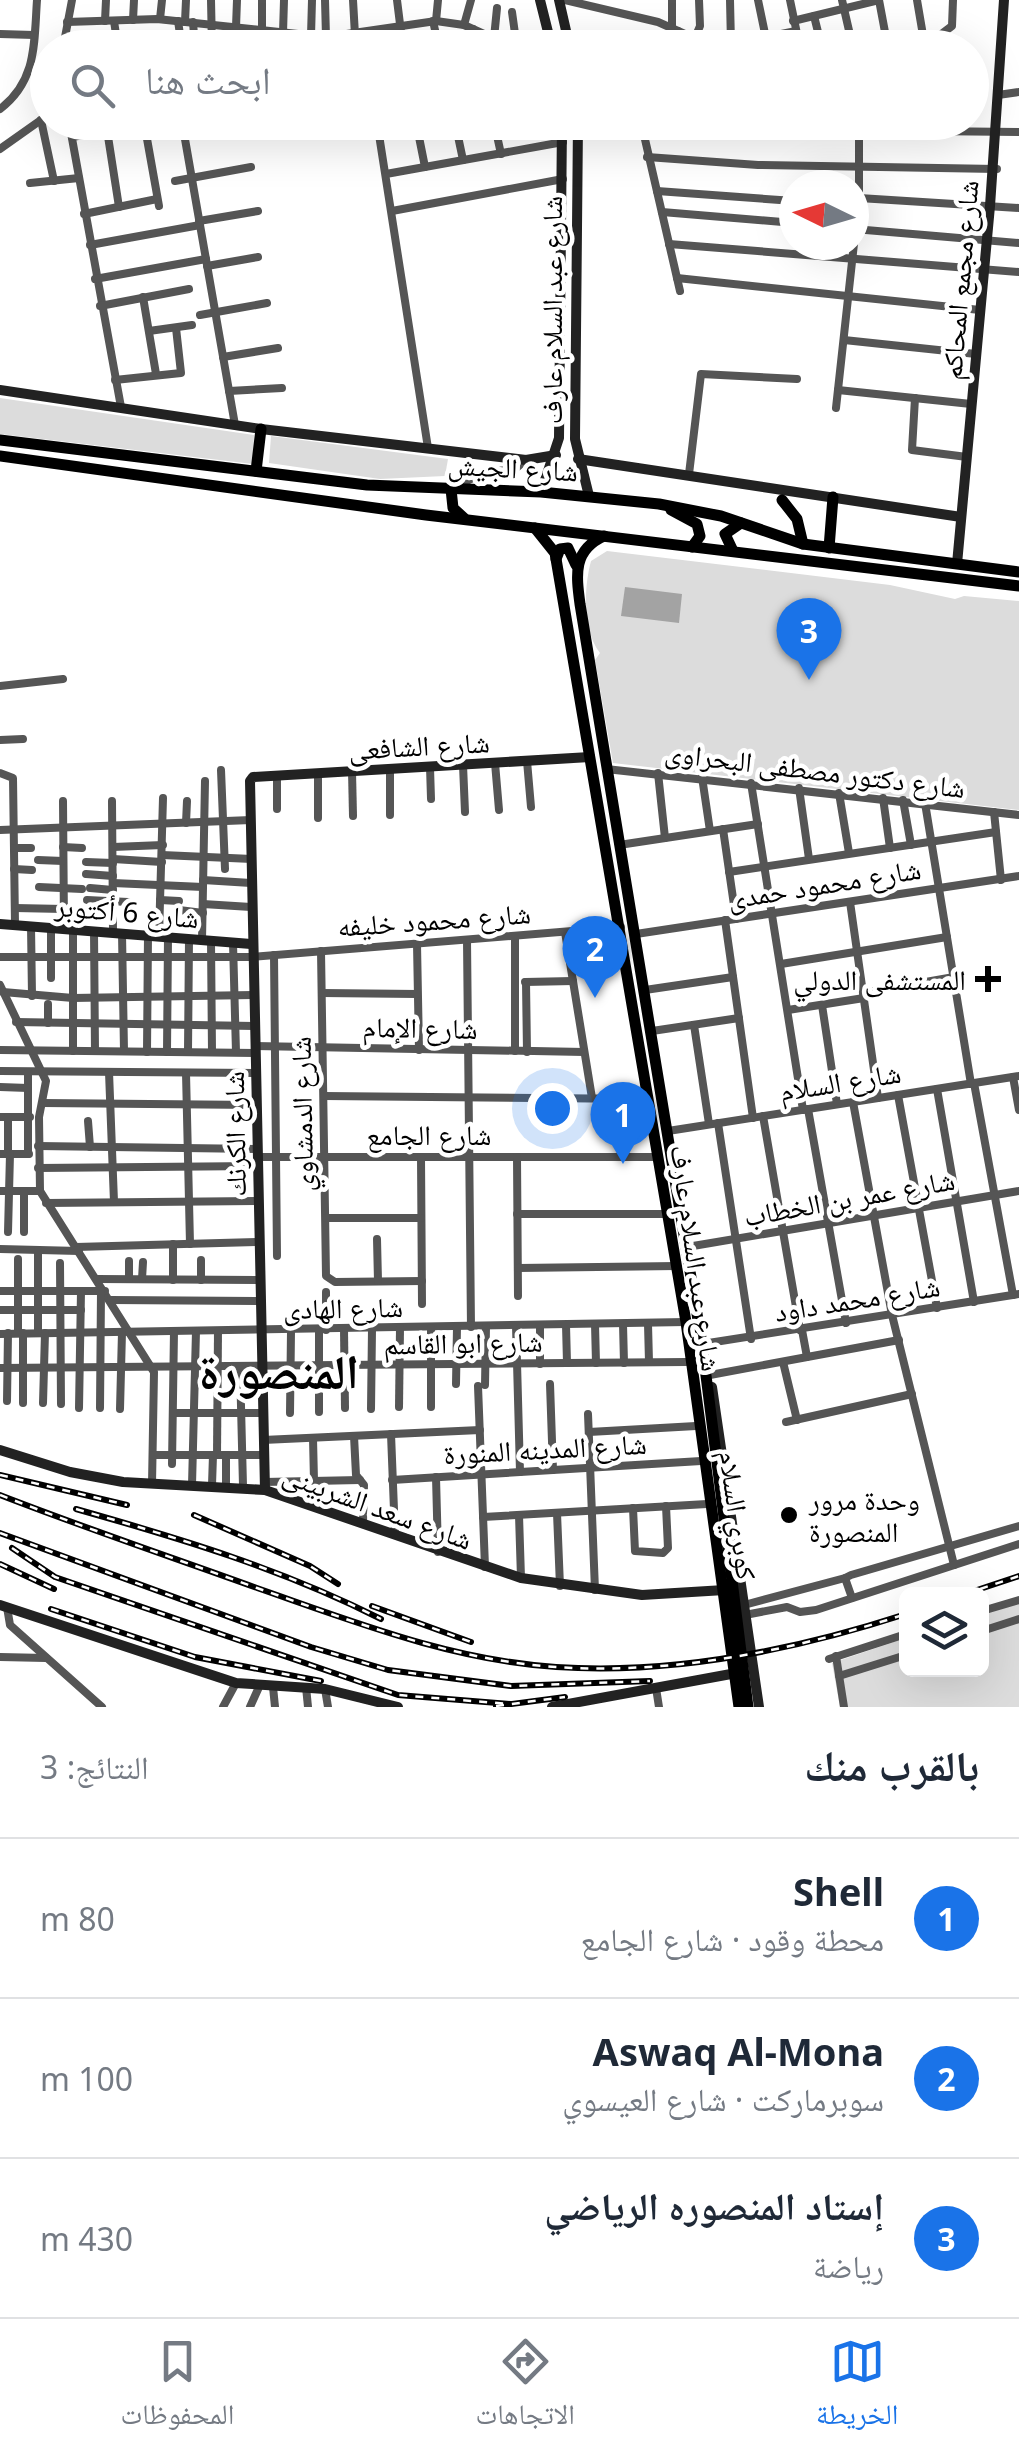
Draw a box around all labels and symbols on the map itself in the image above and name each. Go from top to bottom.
north arrow [779,170,869,260]
street label: شارع مجمع المحاكم [931,179,988,382]
street label: شارع عبد السلام عارف [532,196,571,424]
street label: شارع الجيش [447,445,579,489]
pin: 3 [776,598,842,680]
street label: شارع الشافعى [347,722,491,768]
street label: شارع دكتور مصطفى البحراوى [663,732,967,806]
street label: شارع محمود حمدى [725,849,923,917]
street label: شارع 6 أكتوبر [52,886,201,936]
street label: شارع محمود خليفه [336,893,532,945]
pin: 2 [562,916,628,998]
place label: المستشفى الدولي [793,960,966,1003]
marker: المستشفى الدولي [975,966,1001,992]
street label: شارع الإمام [362,1007,478,1048]
street label: شارع الدمشاوي [281,1036,326,1192]
street label: شارع السلام [777,1053,904,1110]
street label: شارع الكرنك [214,1071,254,1197]
pin: 1 [590,1082,656,1164]
your location [527,1083,578,1134]
street label: شارع الجامع [367,1115,491,1153]
street label: شارع عبد السلام عارف [661,1142,732,1374]
street label: شارع عمر بن الخطاب [740,1160,958,1234]
street label: شارع محمد داود [772,1266,942,1330]
street label: شارع الهادى [283,1287,403,1327]
street label: شارع ابو القاسم [383,1322,543,1363]
district label: المنصورة [199,1338,359,1403]
street label: شارع المدينه المنورة [442,1424,648,1472]
street label: كوبري السلام [706,1448,767,1583]
street label: شارع سعد الشربينى [278,1454,478,1558]
place label: وحدة مرور المنصورة [808,1480,920,1550]
marker: وحدة مرور المنصورة [778,1504,800,1526]

